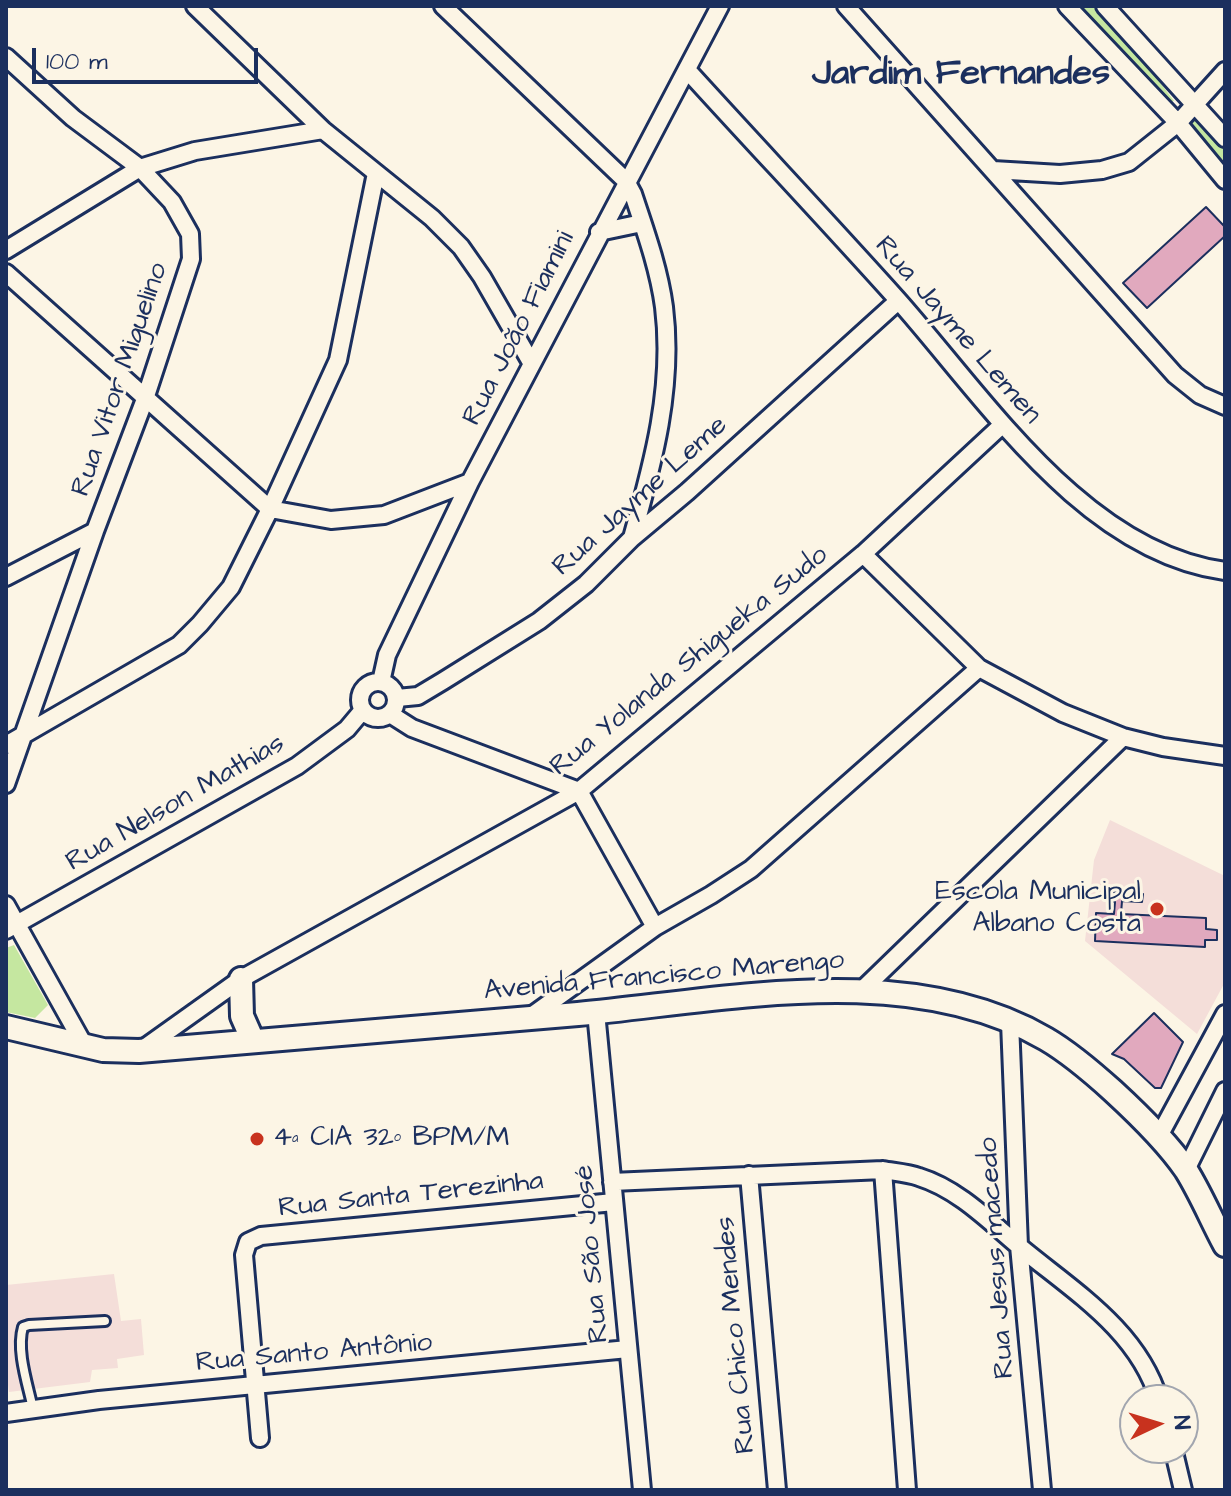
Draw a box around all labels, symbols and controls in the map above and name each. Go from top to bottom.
scale bar [36,32,262,82]
text: 100 m [46,45,108,79]
district label: Jardim Fernandes [812,53,1110,97]
street label: Rua João Fiamini [457,226,583,432]
street label: Rua Jayme Lemen [866,230,1048,432]
street label: Rua Vitor Miguelino [65,259,177,501]
street label: Rua Jayme Leme [547,410,735,584]
street label: Rua Yolanda Shigueka Sudo [544,540,836,784]
street label: Rua Nelson Mathias [61,728,291,880]
place label: Escola Municipal Albano Costa [935,876,1141,942]
marker: Escola Municipal Albano Costa [1148,900,1166,918]
street label: Avenida Francisco Marengo [482,945,846,1009]
place label: 4ª CIA 32º BPM/M [273,1122,509,1156]
marker: 4ª CIA 32º BPM/M [248,1130,266,1148]
street label: Rua Jesus macedo [973,1136,1023,1380]
street label: Rua São José [568,1164,618,1344]
street label: Rua Santa Terezinha [277,1165,545,1227]
street label: Rua Chico Mendes [710,1215,764,1455]
street label: Rua Santo Antônio [194,1327,434,1381]
north arrow [1119,1384,1199,1464]
text: N [1166,1414,1197,1430]

